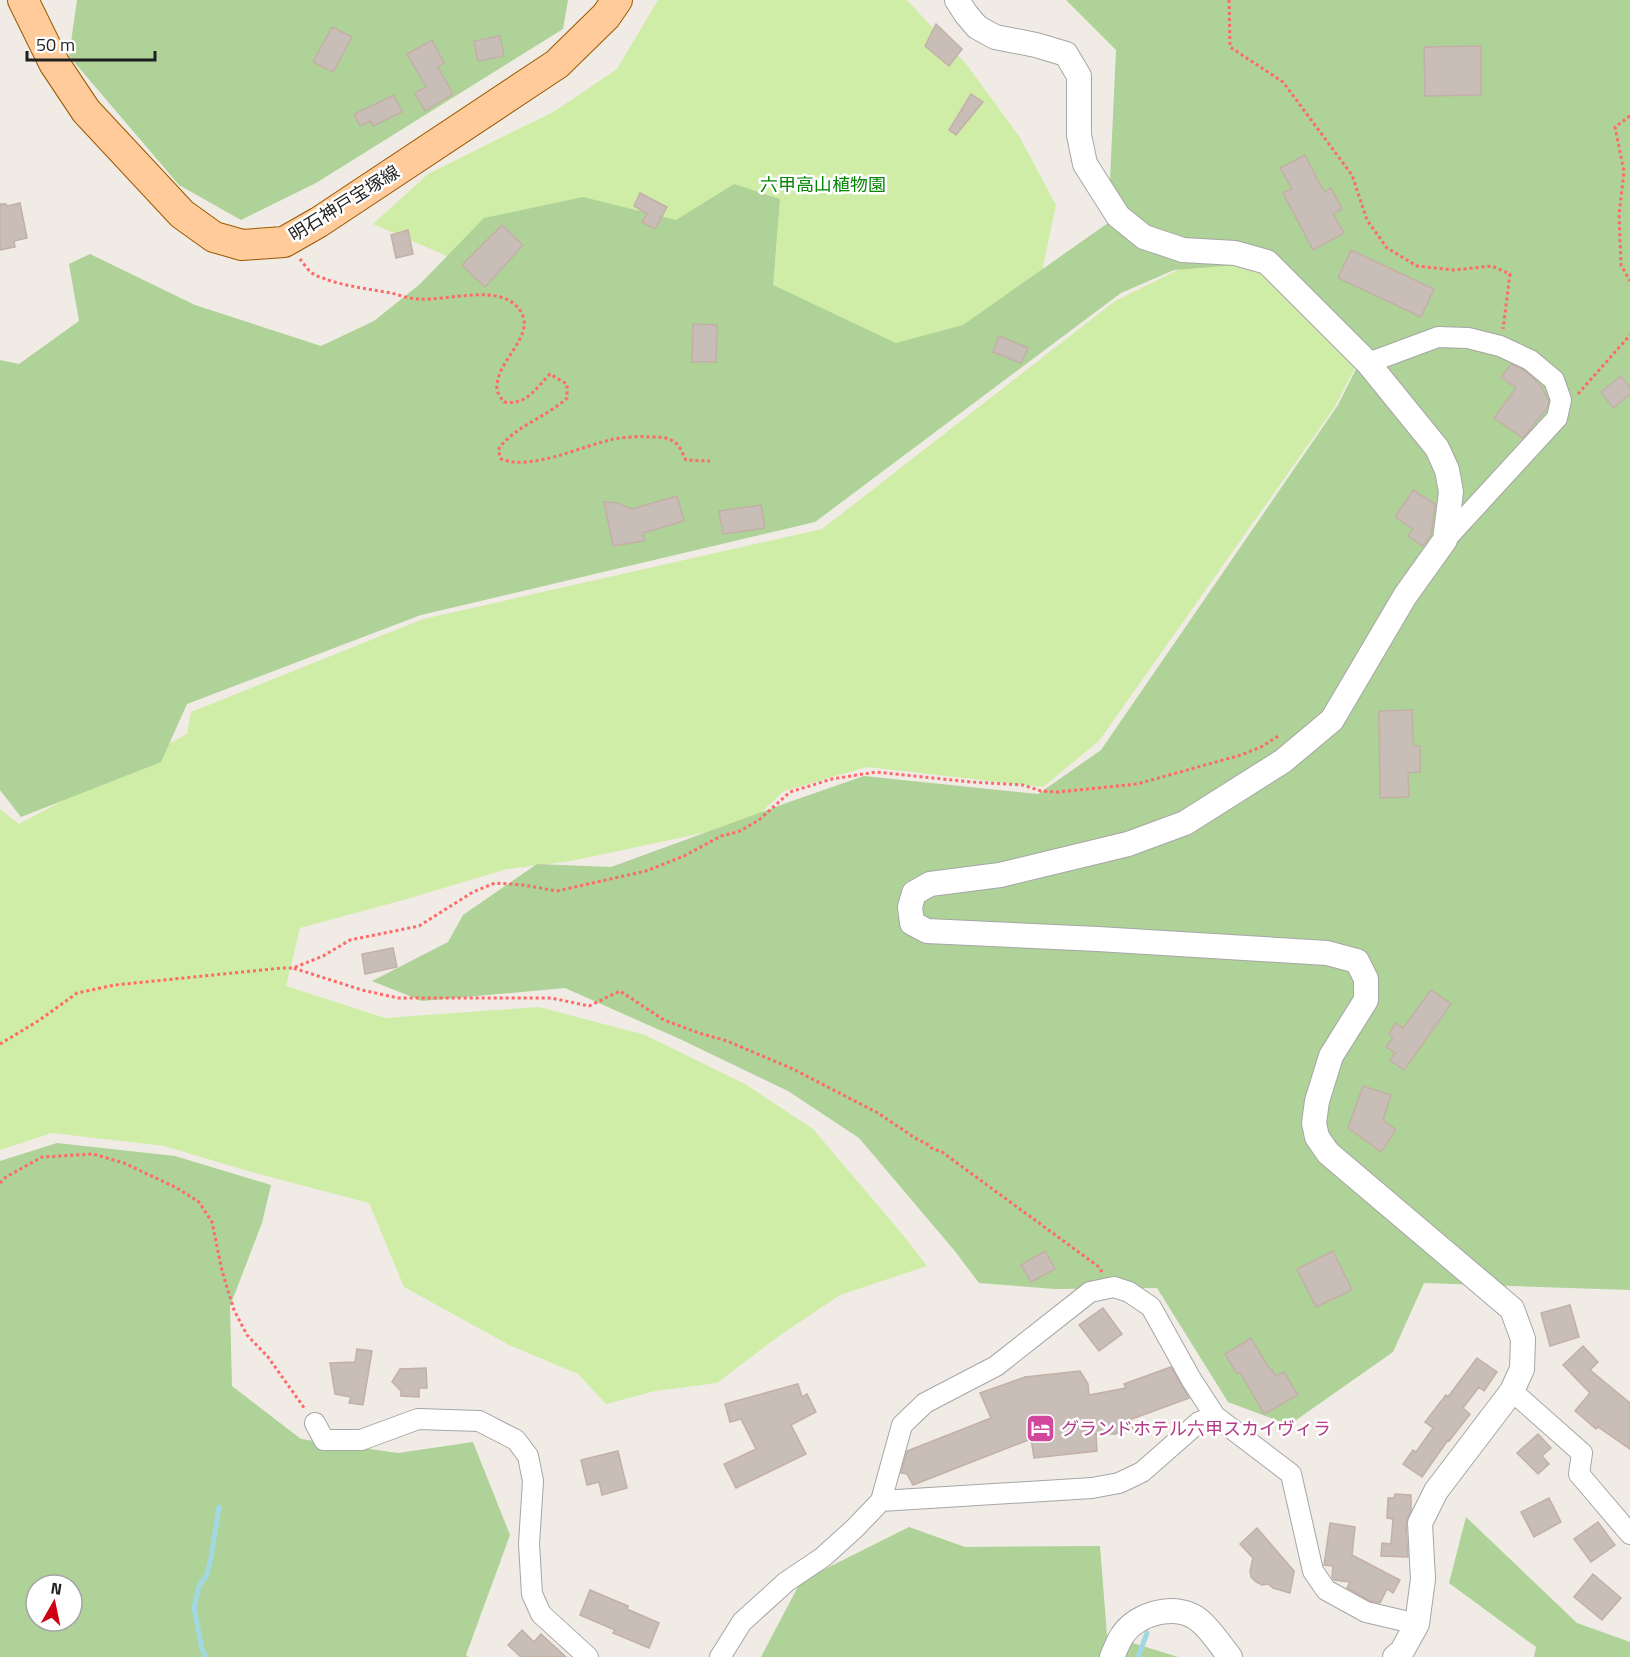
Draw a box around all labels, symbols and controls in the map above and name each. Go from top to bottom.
scale bar [27,24,154,62]
text: 50 m [36,31,75,58]
street label: 明石神戸宝塚線 [283,158,405,248]
park label: 六甲高山植物園 [760,171,886,198]
hotel icon: グランドホテル六甲スカイヴィラ [1024,1412,1056,1444]
place label: グランドホテル六甲スカイヴィラ [1061,1415,1331,1442]
north arrow [24,1573,84,1633]
text: N [49,1575,64,1601]

